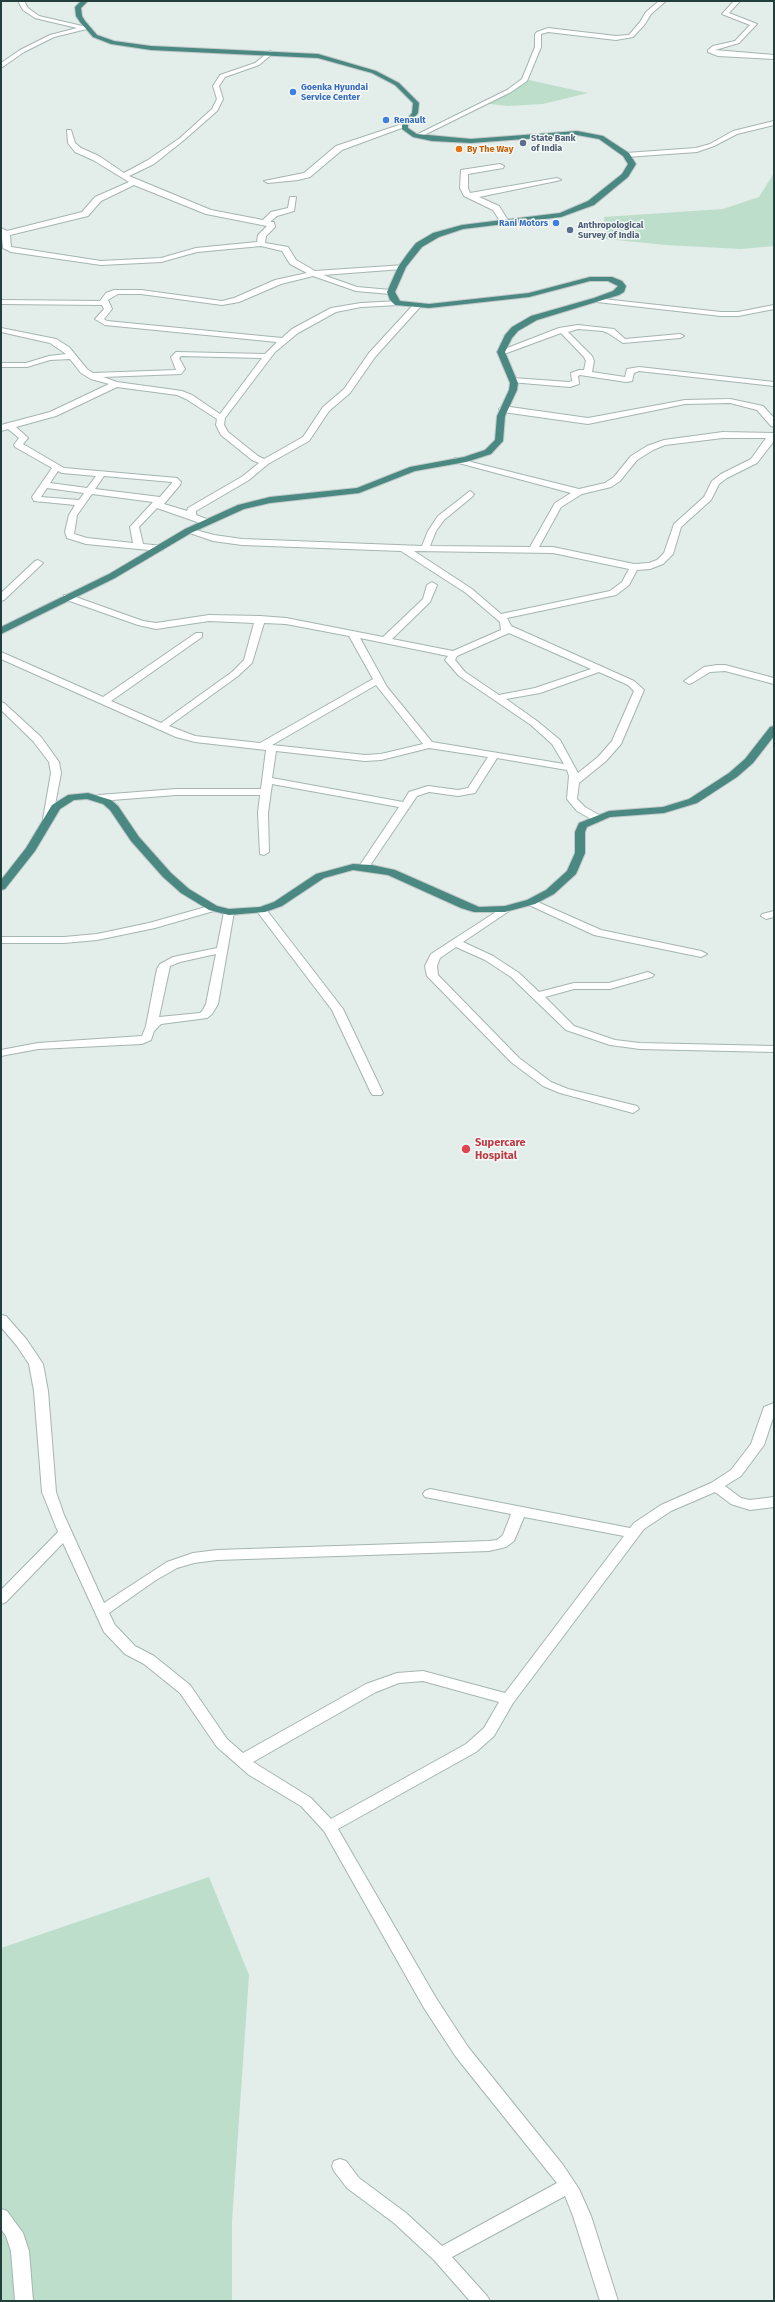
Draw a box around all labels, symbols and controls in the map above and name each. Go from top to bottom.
place label: Goenka Hyundai Service Center [301,82,368,103]
marker: Goenka Hyundai Service Center [288,87,298,97]
marker: Renault [381,115,391,125]
place label: Renault [394,115,426,125]
place label: State Bank of India [531,133,576,154]
marker: State Bank of India [518,138,528,148]
marker: By The Way [454,144,464,154]
place label: By The Way [467,144,513,154]
place label: Rani Motors [499,218,548,228]
marker: Rani Motors [551,218,561,228]
place label: Anthropological Survey of India [578,220,644,241]
marker: Anthropological Survey of India [565,225,575,235]
place label: Supercare Hospital [475,1136,526,1162]
marker: Supercare Hospital [460,1143,472,1155]

